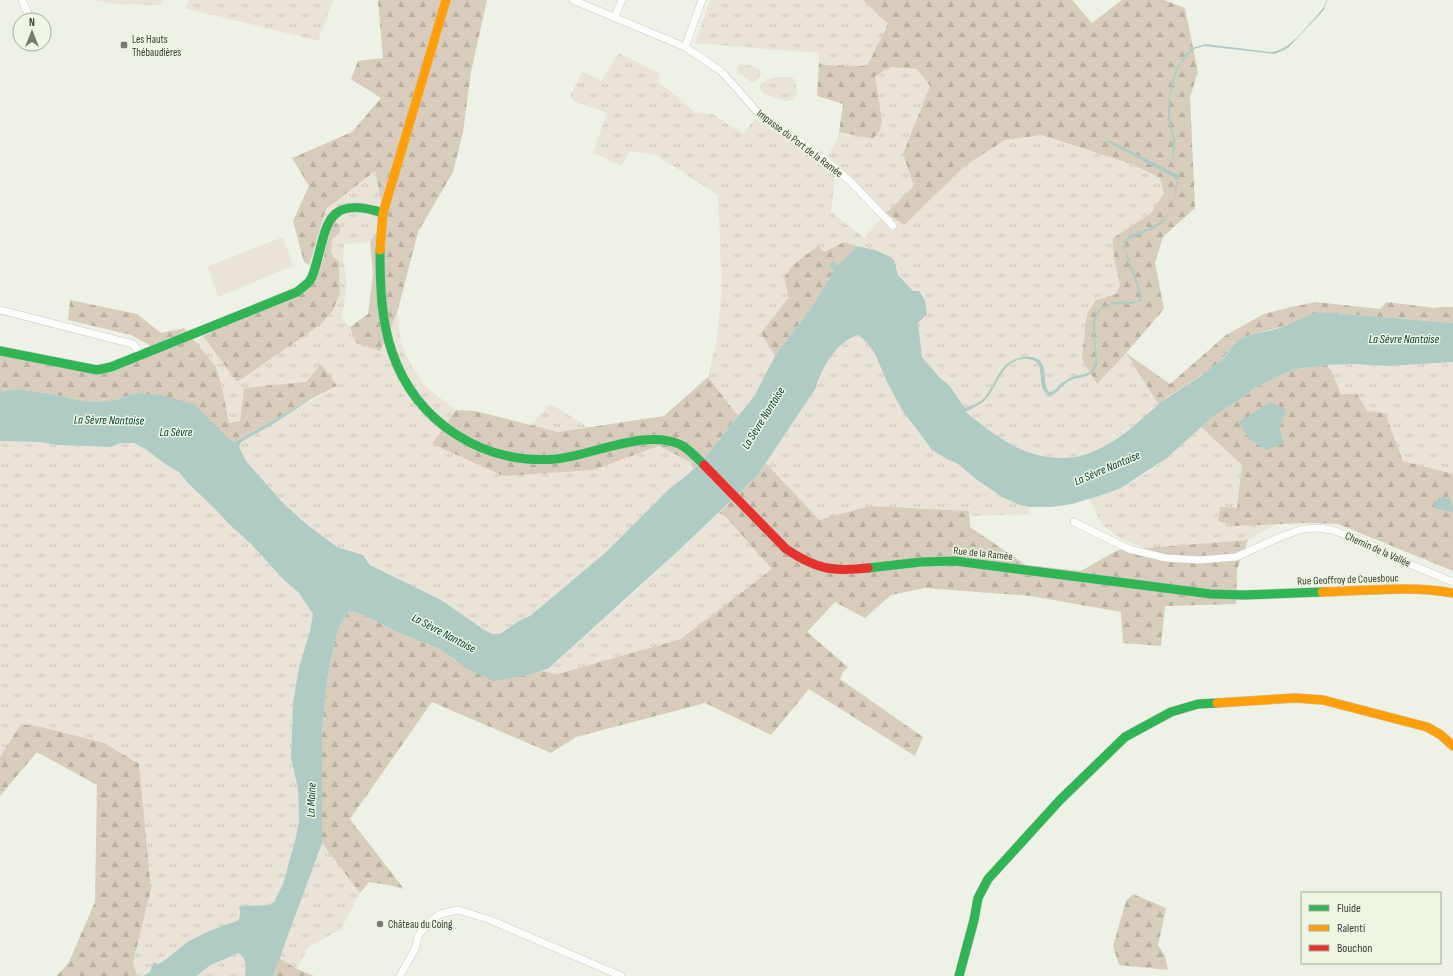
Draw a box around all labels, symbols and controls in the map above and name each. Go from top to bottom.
north arrow [12,12,52,52]
text: N [29,16,35,29]
place label: Les Hauts Thébaudières [132,33,181,59]
marker: Les Hauts Thébaudières [119,40,129,50]
street label: Impasse du Port de la Ramée [754,107,845,180]
water label: La Sèvre Nantaise [1369,332,1439,347]
water label: La Sèvre Nantaise [738,384,789,452]
water label: La Sèvre Nantaise [74,412,145,429]
water label: La Sèvre [159,425,193,440]
water label: La Sèvre Nantaise [1072,448,1143,489]
street label: Chemin de la Vallée [1343,529,1413,570]
street label: Rue de la Ramée [953,544,1013,563]
street label: Rue Geoffroy de Couesbouc [1297,571,1399,588]
water label: La Sèvre Nantaise [409,610,479,657]
water label: La Maine [303,782,320,818]
legend [1301,892,1441,964]
text: Fluide [1337,901,1361,916]
place label: Château du Coing [388,918,453,931]
marker: Château du Coing [375,919,385,929]
text: Ralenti [1337,921,1365,936]
text: Bouchon [1337,941,1372,956]

